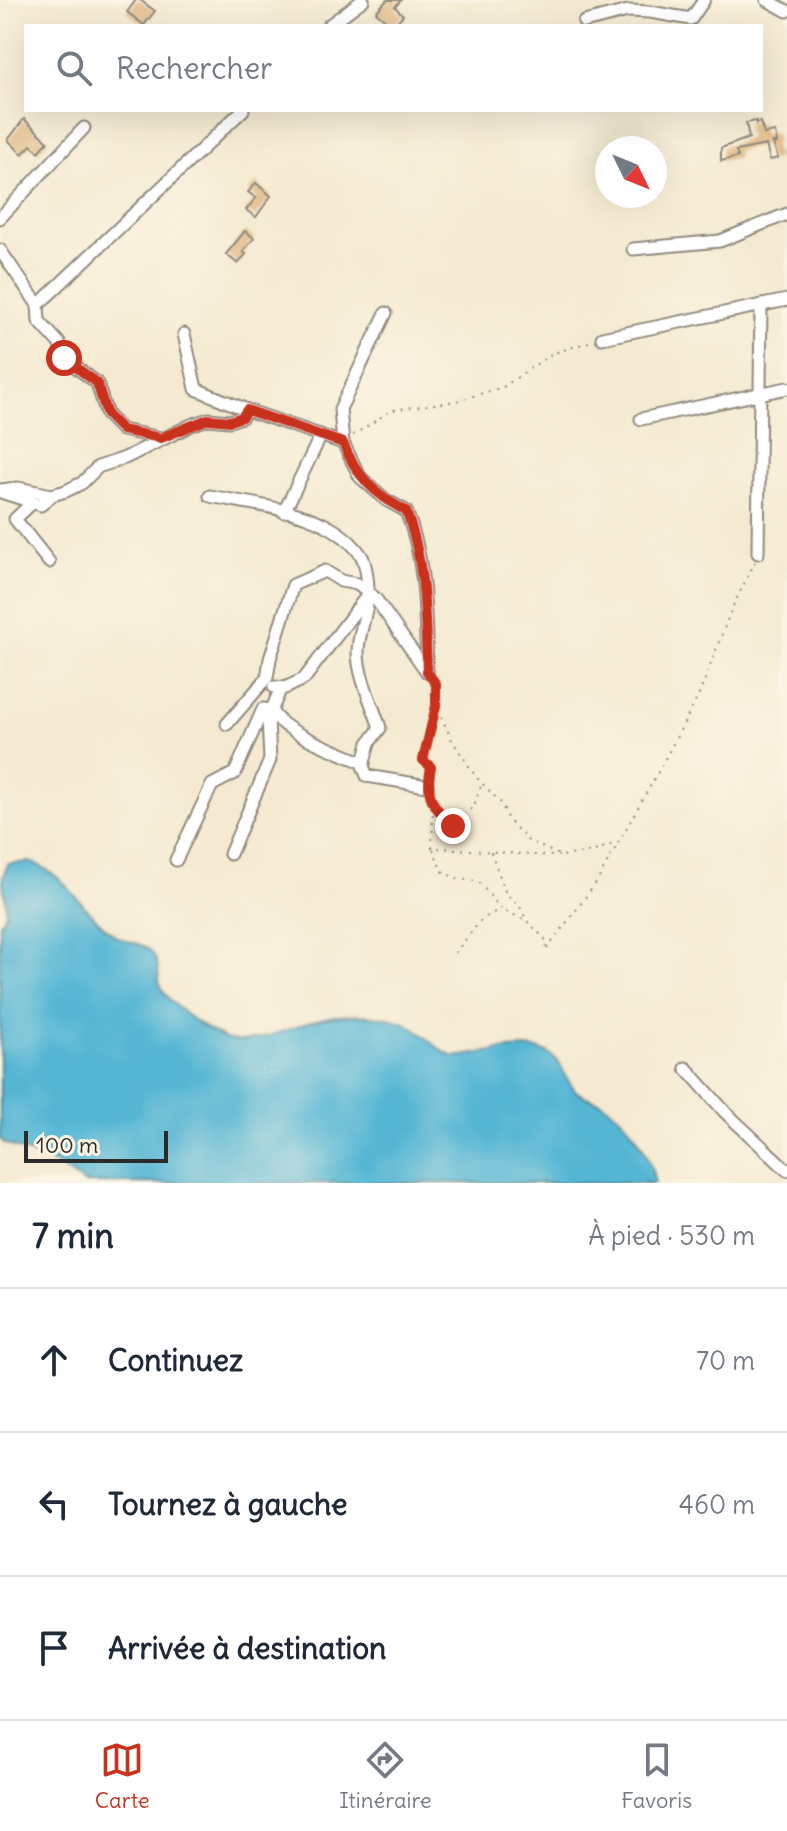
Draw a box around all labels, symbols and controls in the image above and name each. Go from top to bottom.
search box [24,24,763,112]
icon: search [52,46,96,90]
text: Rechercher [116,49,272,87]
north arrow [595,136,667,208]
route start [46,340,82,376]
route end [435,808,471,844]
scale bar [24,1127,168,1163]
text: 100 m [36,1131,98,1159]
text: 7 min [32,1214,114,1257]
text: À pied · 530 m [588,1219,755,1252]
icon: ahead [32,1338,76,1382]
text: Continuez [108,1341,243,1379]
text: 70 m [696,1344,755,1377]
icon: left [32,1482,76,1526]
text: Tournez à gauche [108,1485,348,1523]
text: 460 m [679,1488,755,1521]
icon: arrive [32,1626,76,1670]
text: Arrivée à destination [108,1629,386,1667]
tab: Carte [95,1738,150,1814]
tab: Itinéraire [339,1738,432,1814]
tab: Favoris [621,1738,692,1814]

